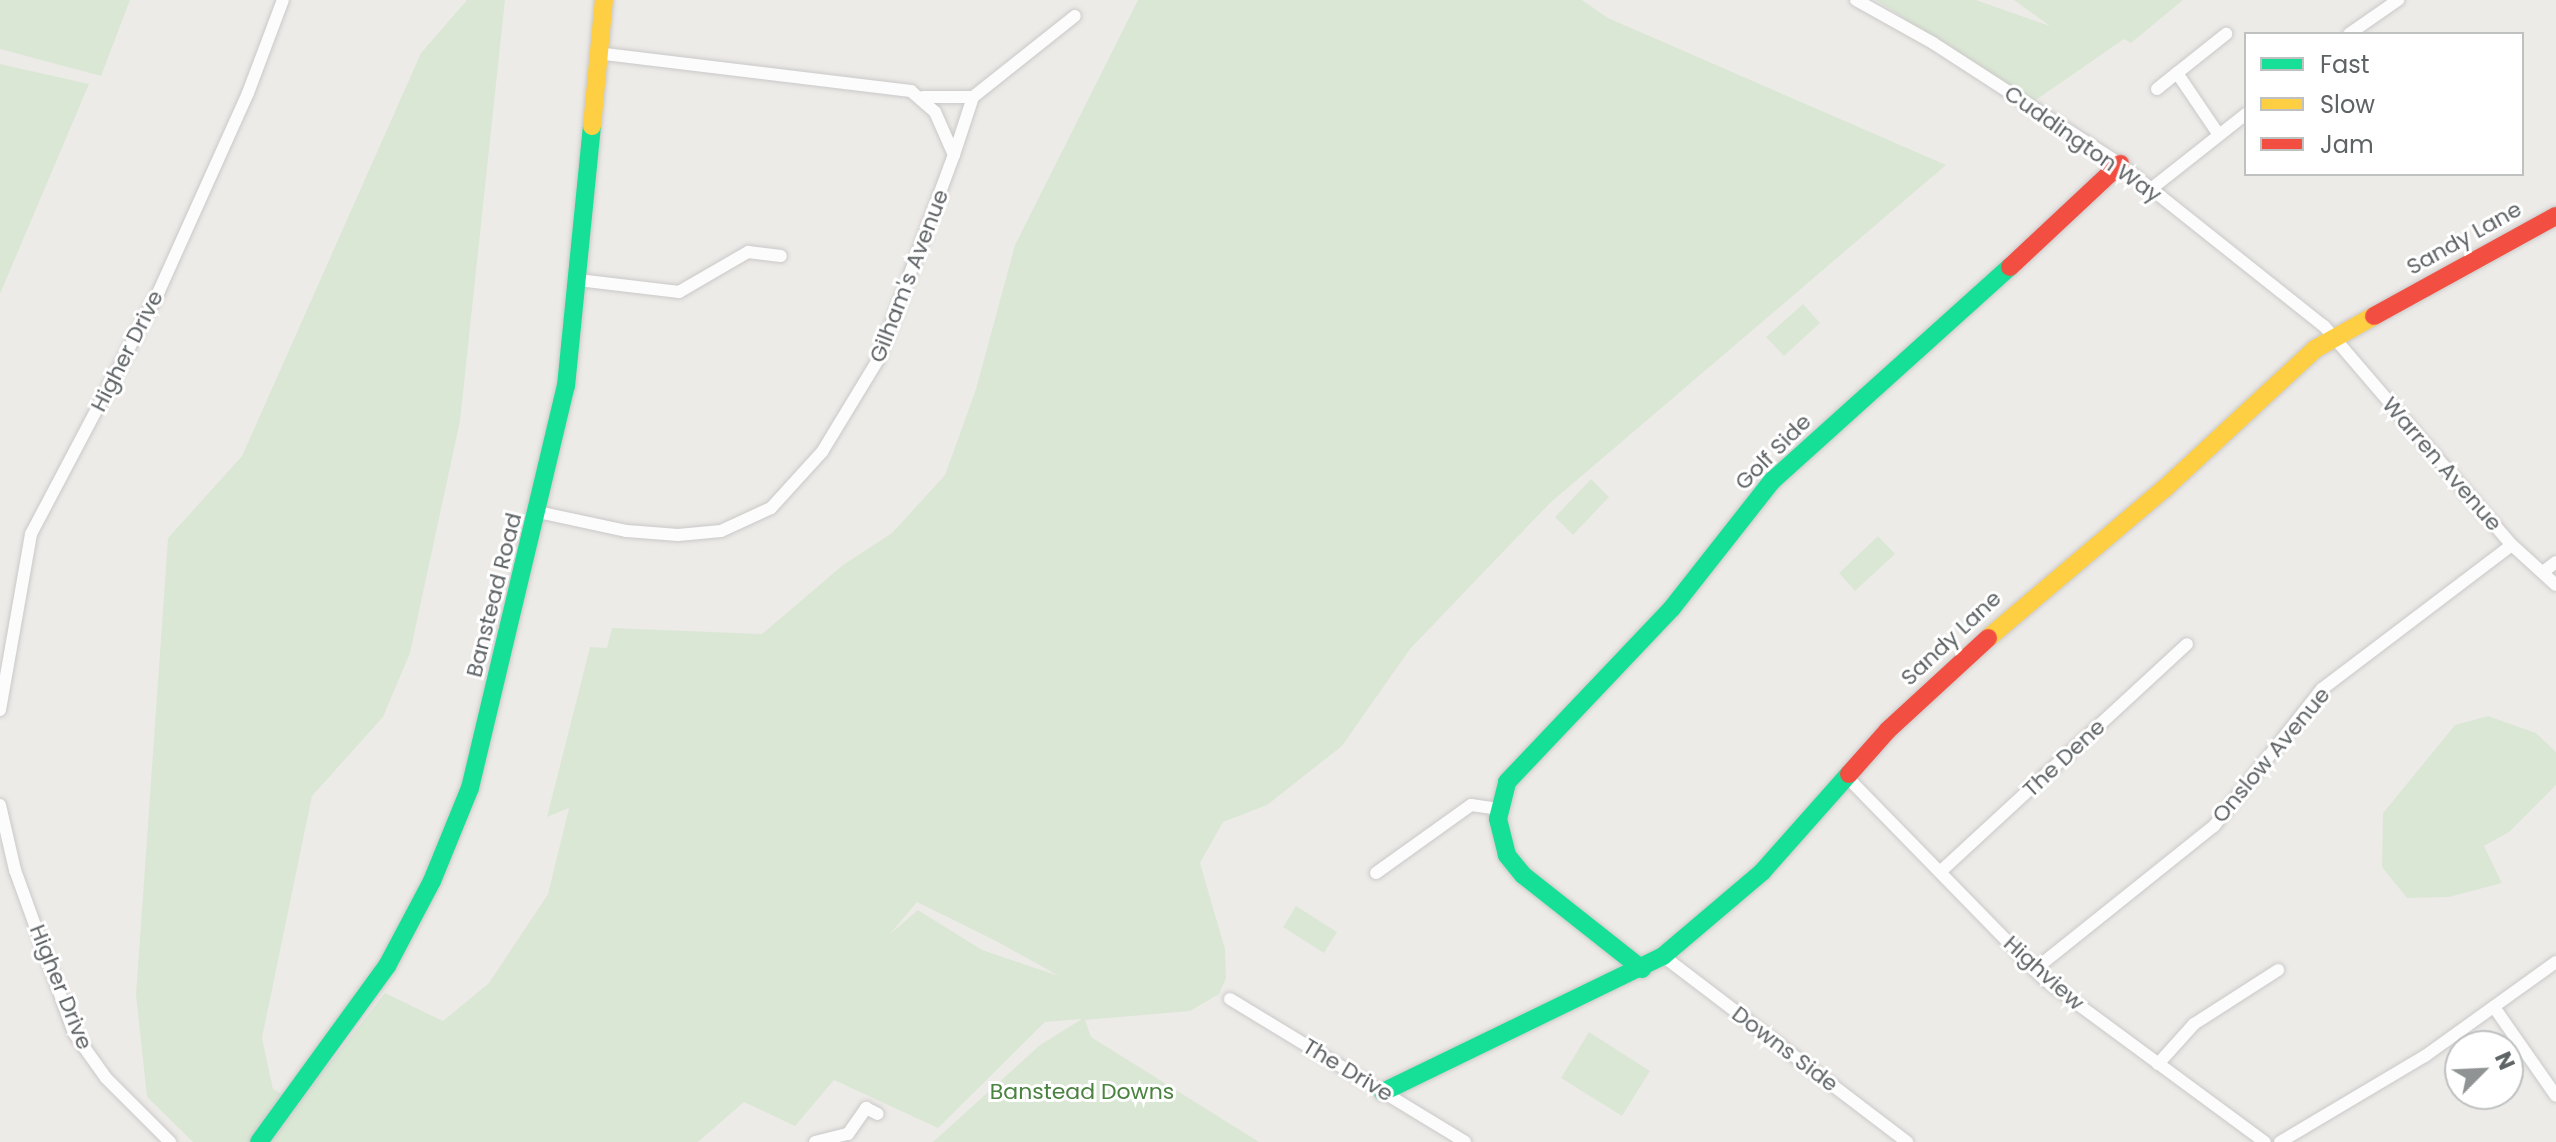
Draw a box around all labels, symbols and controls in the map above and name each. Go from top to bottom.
legend [2244,32,2524,176]
text: Fast [2320,48,2370,81]
street label: Cuddington Way [1999,80,2167,208]
text: Slow [2320,88,2375,121]
text: Jam [2320,128,2374,161]
street label: Gilham's Avenue [864,186,954,366]
street label: Sandy Lane [2402,196,2526,280]
street label: Higher Drive [85,286,169,416]
street label: Warren Avenue [2377,392,2507,536]
street label: Golf Side [1730,409,1816,495]
street label: Banstead Road [461,510,527,680]
street label: Sandy Lane [1896,585,2006,691]
street label: Onslow Avenue [2207,682,2335,828]
street label: The Dene [2018,713,2110,803]
street label: Higher Drive [24,921,98,1053]
street label: Highview [1998,930,2090,1016]
street label: Downs Side [1727,1001,1843,1097]
north arrow [2444,1030,2524,1110]
street label: The Drive [1298,1033,1398,1107]
text: N [2487,1047,2522,1075]
park label: Banstead Downs [990,1079,1174,1105]

